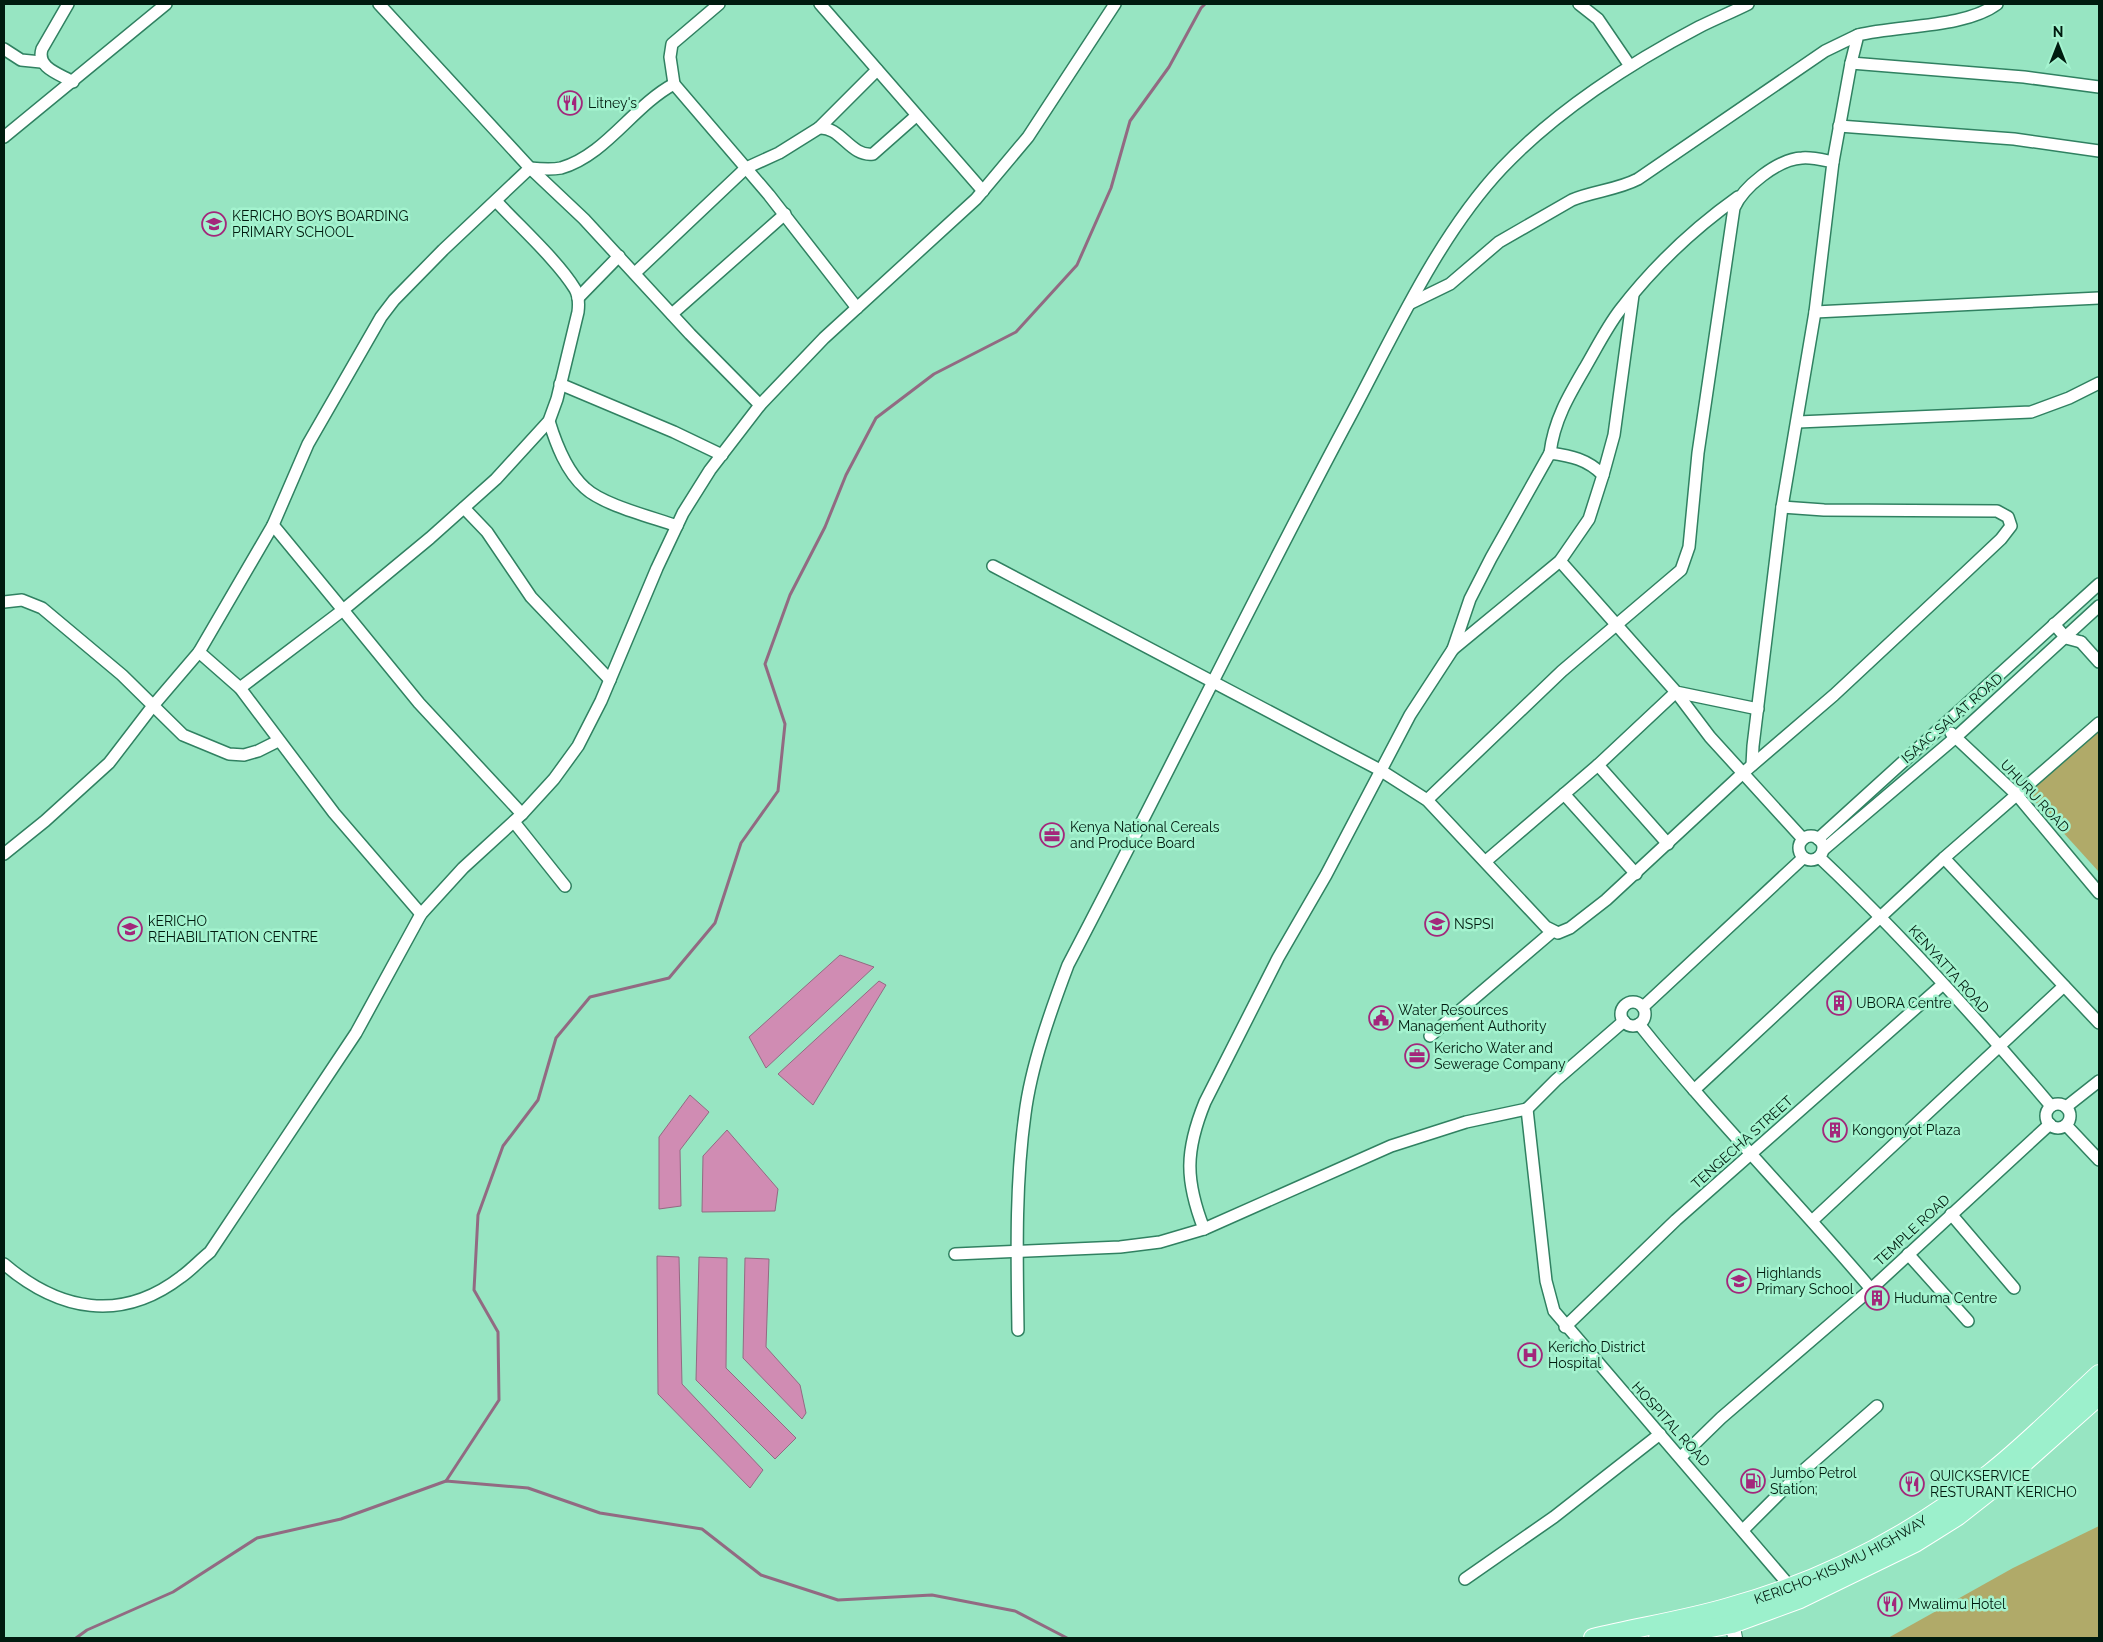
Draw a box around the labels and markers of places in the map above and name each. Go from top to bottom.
restaurant icon: Litney's [557,90,583,116]
place label: Litney's [588,95,637,111]
place label: KERICHO BOYS BOARDING PRIMARY SCHOOL [232,208,409,240]
school or university icon: KERICHO BOYS BOARDING PRIMARY SCHOOL [201,211,227,237]
place label: Kenya National Cereals and Produce Board [1070,819,1220,851]
office icon: Kenya National Cereals and Produce Board [1039,822,1065,848]
school or university icon: NSPSI [1424,911,1450,937]
place label: kERICHO REHABILITATION CENTRE [148,913,318,945]
school or university icon: kERICHO REHABILITATION CENTRE [117,916,143,942]
place label: NSPSI [1454,916,1494,932]
building icon: UBORA Centre [1826,990,1852,1016]
place label: UBORA Centre [1856,995,1952,1011]
place label: Water Resources Management Authority [1398,1002,1547,1034]
public building icon: Water Resources Management Authority [1368,1005,1394,1031]
place label: Kericho Water and Sewerage Company [1434,1040,1566,1072]
office icon: Kericho Water and Sewerage Company [1404,1043,1430,1069]
building icon: Kongonyot Plaza [1822,1117,1848,1143]
place label: Kongonyot Plaza [1852,1122,1961,1138]
place label: Highlands Primary School [1756,1265,1854,1297]
school or university icon: Highlands Primary School [1726,1268,1752,1294]
building icon: Huduma Centre [1864,1285,1890,1311]
place label: Huduma Centre [1894,1290,1997,1306]
place label: Kericho District Hospital [1548,1339,1646,1371]
hospital icon: Kericho District Hospital [1517,1342,1543,1368]
place label: Jumbo Petrol Station; [1770,1465,1857,1497]
fuel station icon: Jumbo Petrol Station; [1740,1468,1766,1494]
place label: QUICKSERVICE RESTURANT KERICHO [1930,1468,2077,1500]
restaurant icon: QUICKSERVICE RESTURANT KERICHO [1899,1471,1925,1497]
restaurant icon: Mwalimu Hotel [1877,1591,1903,1617]
place label: Mwalimu Hotel [1908,1596,2006,1612]

